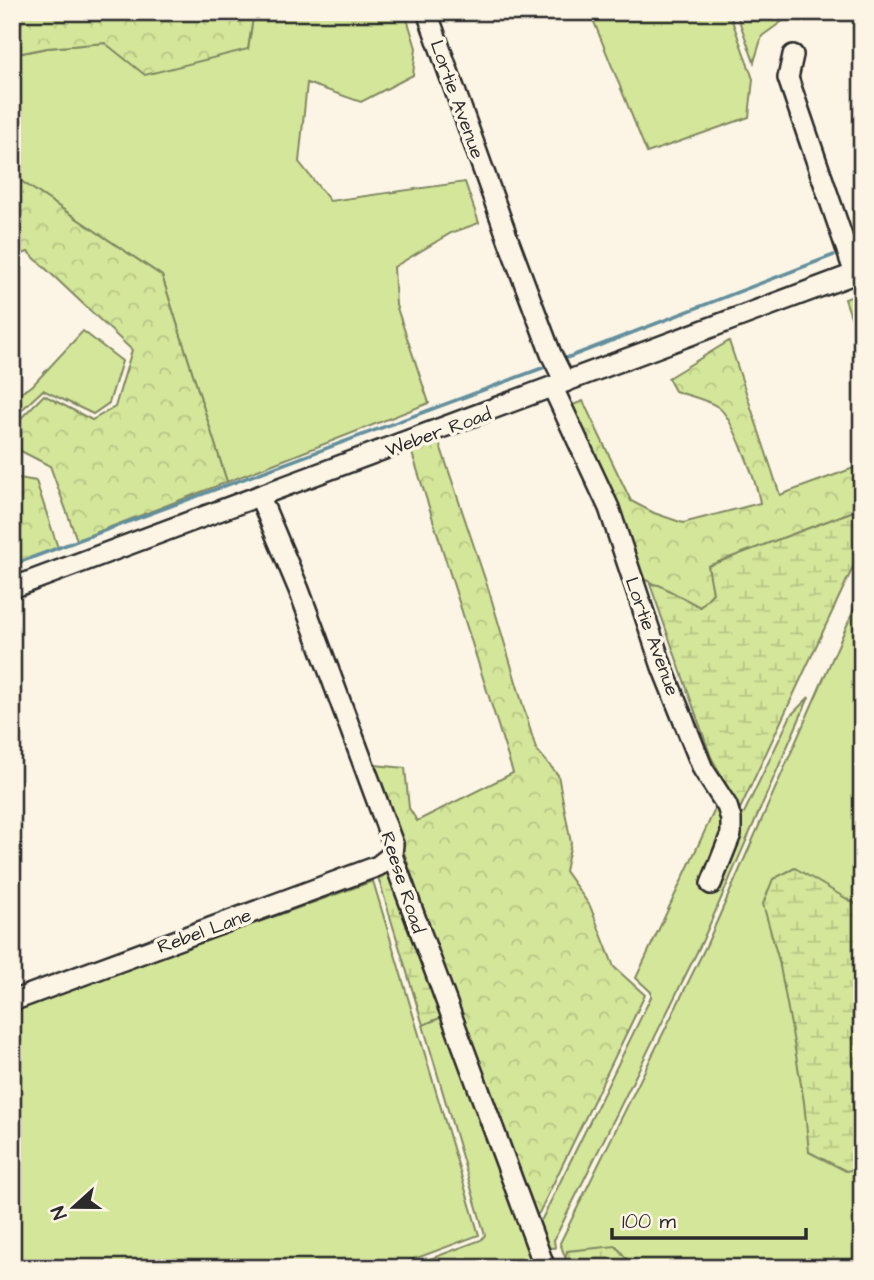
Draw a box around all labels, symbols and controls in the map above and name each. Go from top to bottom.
street label: Lortie Avenue [423,36,491,163]
street label: Weber Road [382,401,495,464]
street label: Lortie Avenue [618,573,686,700]
street label: Reese Road [373,828,432,937]
street label: Rebel Lane [154,902,255,961]
north arrow [38,1172,108,1242]
scale bar [612,1196,806,1240]
text: N [45,1202,74,1223]
text: 100 m [622,1207,677,1236]

